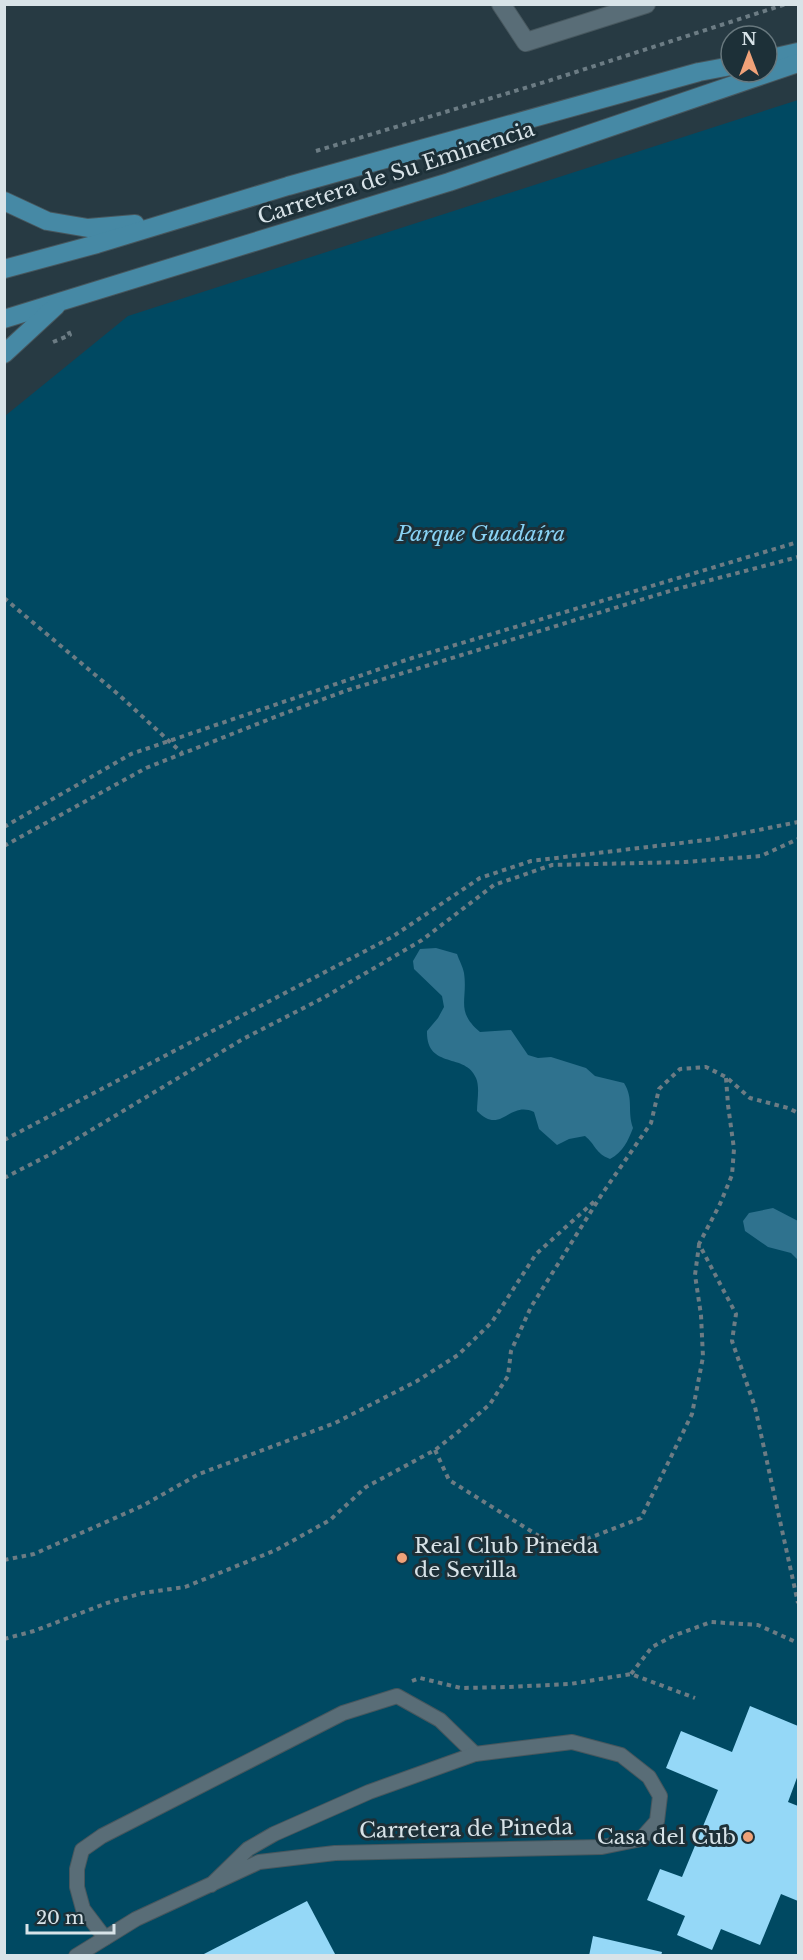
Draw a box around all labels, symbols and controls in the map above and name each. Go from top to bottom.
north arrow [719,24,779,84]
text: N [741,29,757,49]
street label: Carretera de Su Eminencia [254,116,538,230]
park label: Parque Guadaíra [396,521,565,547]
place label: Real Club Pineda de Sevilla [414,1533,599,1583]
marker: Real Club Pineda de Sevilla [395,1551,409,1565]
street label: Carretera de Pineda [359,1814,574,1844]
place label: Casa del Cub [597,1824,736,1850]
marker: Casa del Cub [741,1830,755,1844]
scale bar [27,1897,114,1935]
text: 20 m [36,1907,84,1929]

